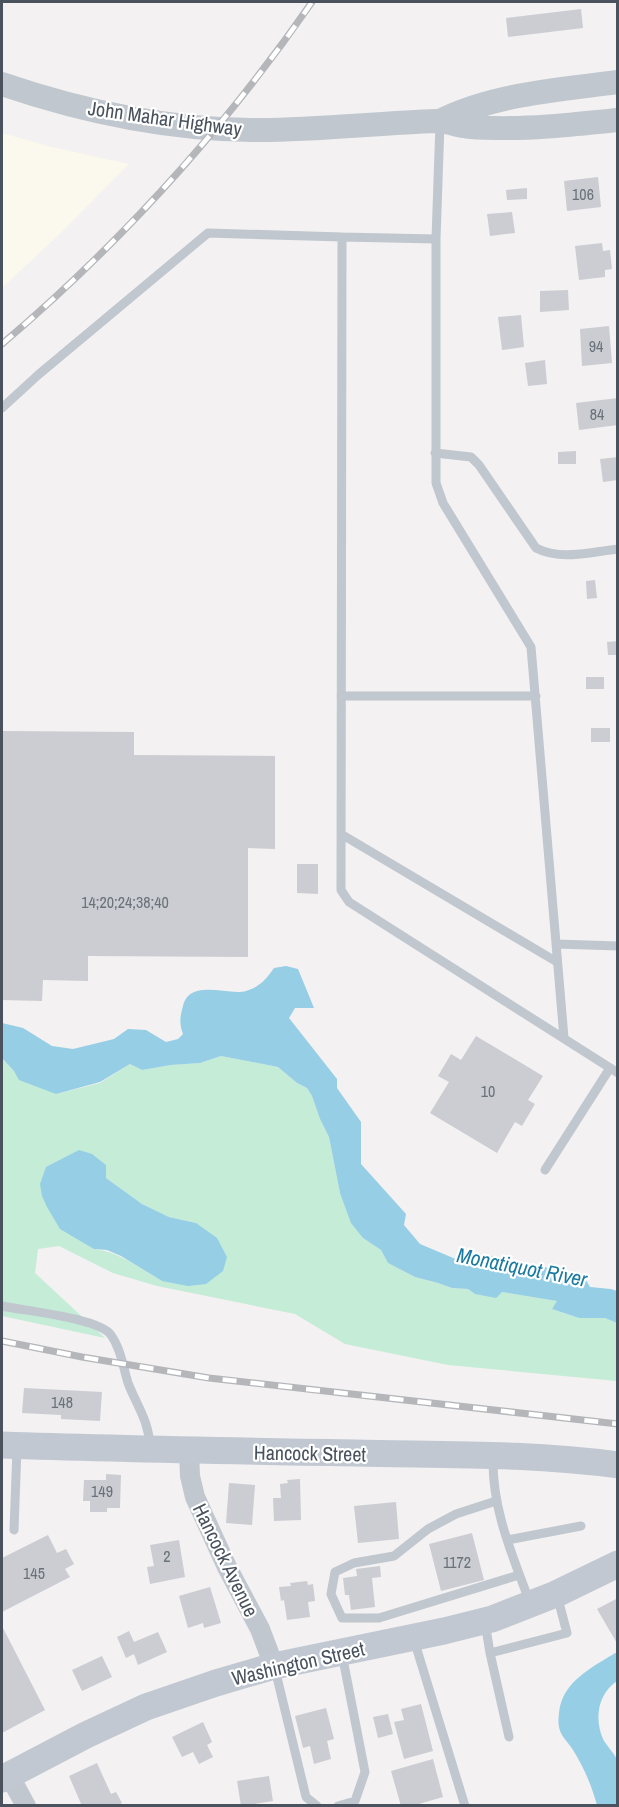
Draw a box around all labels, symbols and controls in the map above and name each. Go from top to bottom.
street label: John Mahar Highway [86,94,244,142]
house number: 106 [572,183,594,205]
house number: 94 [589,335,603,357]
house number: 84 [590,403,604,425]
house number: 14;20;24;38;40 [81,891,169,913]
house number: 10 [481,1080,495,1102]
water label: Monatiquot River [454,1240,591,1294]
house number: 148 [51,1391,73,1413]
street label: Hancock Street [254,1439,367,1467]
house number: 149 [91,1480,113,1502]
street label: Hancock Avenue [187,1499,265,1621]
house number: 2 [163,1545,171,1567]
house number: 1172 [443,1551,471,1573]
house number: 145 [23,1562,45,1584]
street label: Washington Street [229,1635,367,1691]

